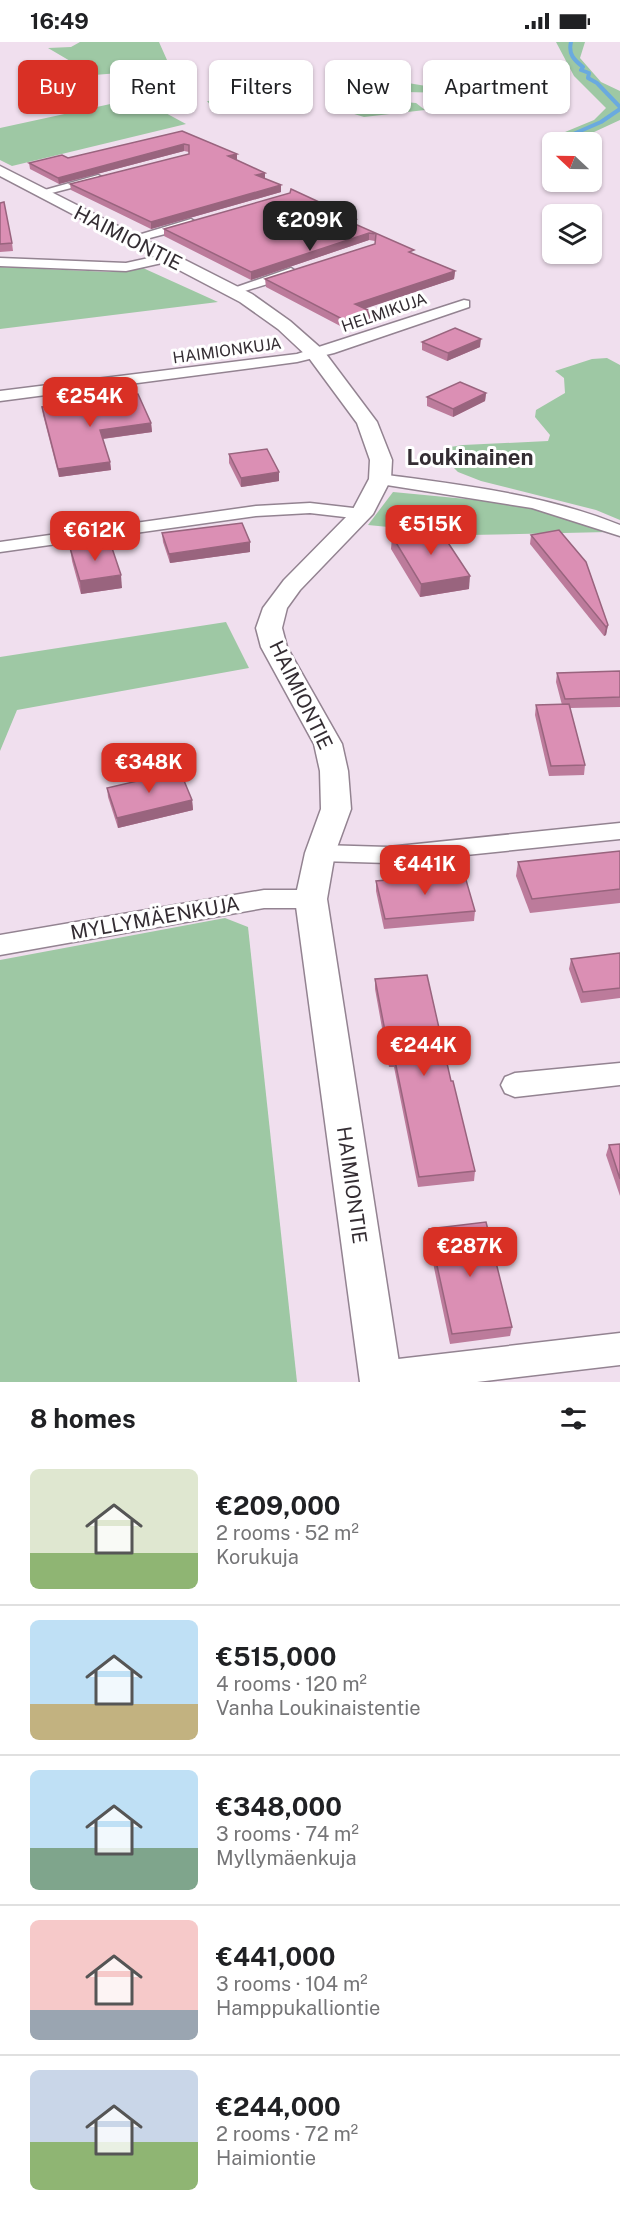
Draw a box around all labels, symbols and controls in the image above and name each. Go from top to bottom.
text: 16:49 [30,8,89,34]
chip: Buy [18,60,98,114]
chip: Rent [110,60,197,114]
chip: Filters [209,60,313,114]
chip: New [325,60,411,114]
chip: Apartment [423,60,570,114]
north arrow [542,132,602,192]
map controls [542,132,602,264]
street label: HAIMIONTIE [70,200,186,276]
pin: €209K [268,201,352,252]
button: layers [542,204,602,264]
text: €209K [277,208,343,232]
street label: HELMIKUJA [339,289,429,336]
street label: HAIMIONKUJA [172,333,283,368]
pin: €254K [48,377,132,428]
text: €254K [57,384,123,408]
district label: Loukinainen [406,444,534,470]
pin: €515K [389,505,473,556]
pin: €612K [53,511,137,562]
text: €515K [400,512,462,536]
text: €612K [64,518,126,542]
street label: HAIMIONTIE [264,637,338,753]
pin: €348K [107,743,191,794]
text: €348K [115,750,183,774]
pin: €441K [383,845,467,896]
text: €441K [394,852,456,876]
street label: MYLLYMÄENKUJA [69,891,241,945]
pin: €244K [382,1026,466,1077]
text: €244K [391,1033,457,1057]
street label: HAIMIONTIE [332,1125,372,1245]
pin: €287K [428,1227,512,1278]
text: €287K [437,1234,503,1258]
icon: filters [557,1402,590,1435]
text: 8 homes [30,1403,136,1434]
text: €209,000 [216,1490,341,1521]
icon: home [78,1493,150,1565]
text: 2 rooms · 52 m² [216,1521,359,1545]
text: Korukuja [216,1545,299,1569]
text: €515,000 [216,1641,336,1672]
icon: home [78,1644,150,1716]
text: 4 rooms · 120 m² [216,1672,367,1696]
text: Vanha Loukinaistentie [216,1696,421,1720]
text: €348,000 [216,1791,342,1822]
icon: home [78,1794,150,1866]
text: 3 rooms · 74 m² [216,1822,359,1846]
text: Myllymäenkuja [216,1846,357,1870]
text: €441,000 [216,1941,336,1972]
icon: home [78,1944,150,2016]
text: 3 rooms · 104 m² [216,1972,368,1996]
text: Hamppukalliontie [216,1996,380,2020]
text: €244,000 [216,2091,341,2122]
icon: home [78,2094,150,2166]
text: 2 rooms · 72 m² [216,2122,358,2146]
text: Haimiontie [216,2146,316,2170]

